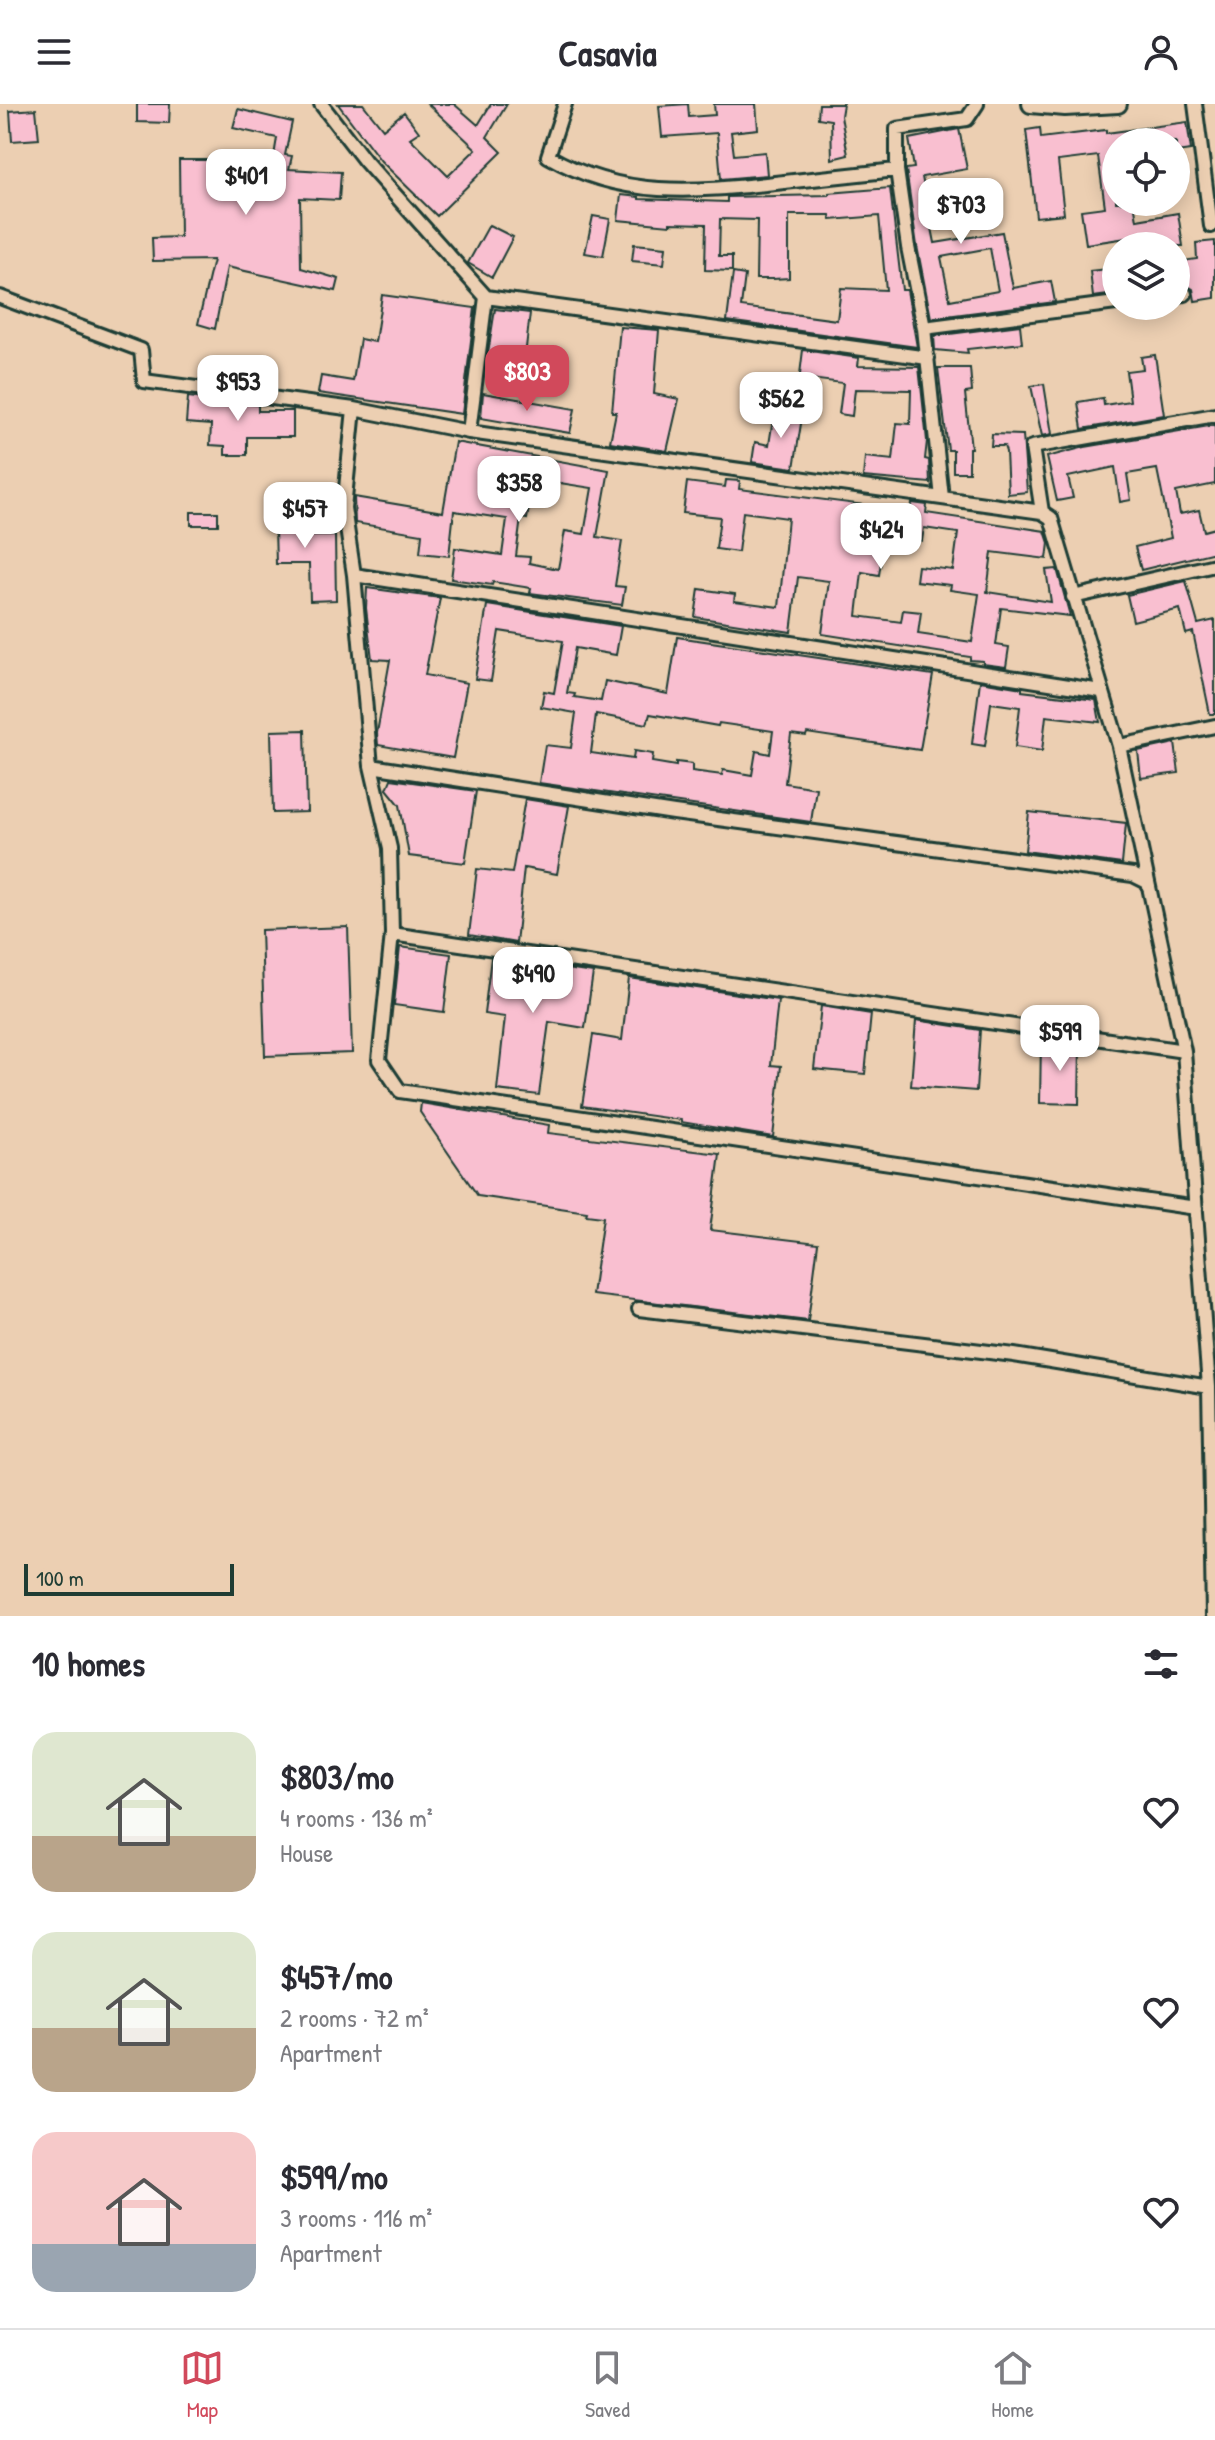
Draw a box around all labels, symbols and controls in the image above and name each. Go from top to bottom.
text: Casavia [558,28,657,77]
icon: menu [32,30,76,74]
icon: person [1139,30,1183,74]
map controls [1102,128,1190,320]
button: locate [1102,128,1190,216]
pin: $401 [199,149,293,217]
text: $401 [224,157,268,192]
pin: $703 [914,178,1008,246]
text: $703 [936,186,986,221]
button: layers [1102,232,1190,320]
pin: $803 [480,345,574,413]
text: $803 [503,353,551,388]
pin: $953 [191,355,285,423]
text: $953 [215,363,261,398]
pin: $562 [734,372,828,440]
text: $562 [758,380,804,415]
pin: $358 [472,456,566,524]
text: $358 [495,464,543,499]
pin: $457 [258,482,352,550]
text: $457 [282,490,328,525]
pin: $424 [834,503,928,571]
text: $424 [859,511,903,546]
pin: $490 [486,947,580,1015]
text: $490 [511,955,555,990]
pin: $599 [1013,1005,1107,1073]
text: $599 [1038,1013,1082,1048]
scale bar [24,1560,234,1596]
text: 100 m [36,1563,84,1593]
text: 10 homes [32,1641,145,1687]
icon: filters [1139,1642,1183,1686]
text: $803/mo [280,1754,394,1800]
icon: home [96,1764,192,1860]
icon: heart [1139,1790,1183,1834]
text: 4 rooms · 136 m² [280,1800,433,1835]
text: House [280,1835,333,1870]
text: $457/mo [280,1954,392,2000]
icon: home [96,1964,192,2060]
icon: heart [1139,1990,1183,2034]
text: 2 rooms · 72 m² [280,2000,429,2035]
text: Apartment [280,2035,382,2070]
text: $599/mo [280,2154,388,2200]
icon: home [96,2164,192,2260]
icon: heart [1139,2190,1183,2234]
text: 3 rooms · 116 m² [280,2200,432,2235]
text: Apartment [280,2235,382,2270]
tab: Map [180,2346,224,2424]
tab: Saved [585,2346,630,2424]
tab: Home [991,2346,1035,2424]

